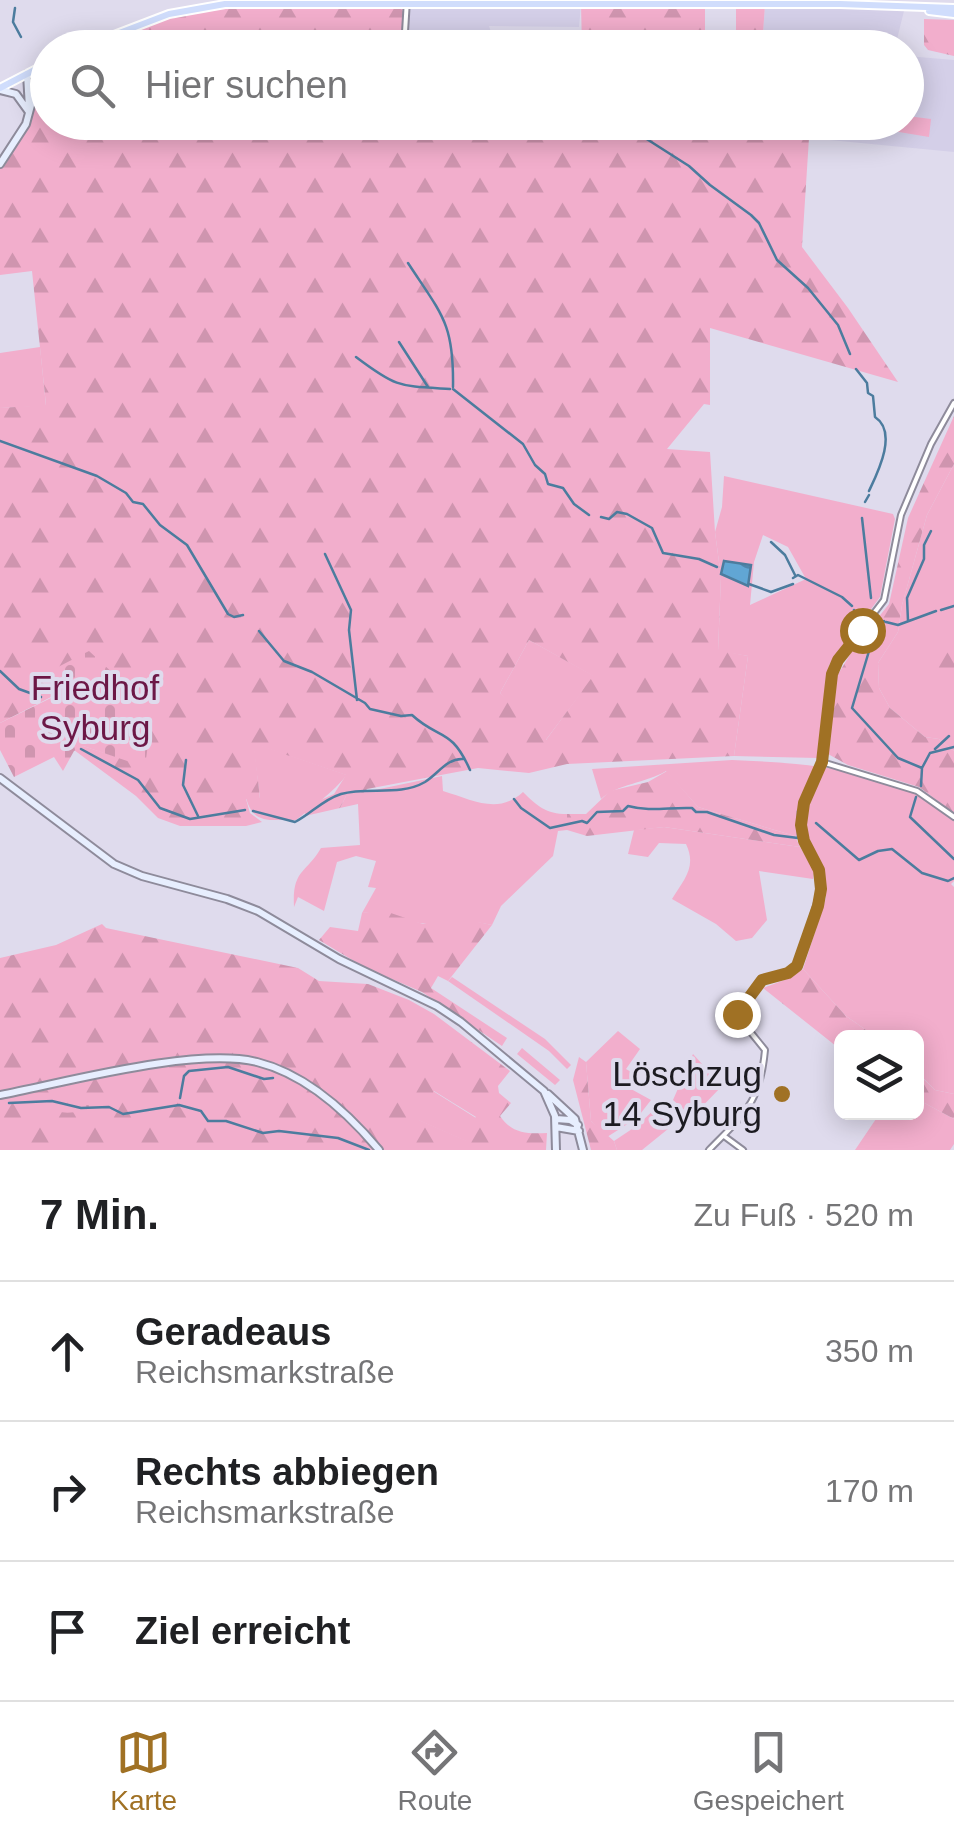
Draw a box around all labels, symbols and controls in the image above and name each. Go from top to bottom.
search box [30,30,924,140]
icon: search [65,58,120,113]
text: Hier suchen [145,64,348,106]
route start [840,608,886,654]
park label: Friedhof Syburg [31,668,159,747]
route end [715,992,761,1038]
map controls [834,1030,924,1120]
button: layers [834,1030,924,1120]
place label: Löschzug 14 Syburg [602,1054,762,1133]
marker: Löschzug 14 Syburg [771,1083,793,1105]
text: 7 Min. [40,1191,159,1238]
text: Zu Fuß · 520 m [694,1197,914,1233]
text: Geradeaus [135,1311,331,1353]
icon: ahead [40,1324,95,1379]
text: 350 m [825,1333,914,1369]
text: Reichsmarkstraße [135,1354,395,1390]
text: Rechts abbiegen [135,1451,439,1493]
icon: right [40,1464,95,1519]
text: 170 m [825,1473,914,1509]
text: Reichsmarkstraße [135,1494,395,1530]
icon: arrive [40,1604,95,1659]
text: Ziel erreicht [135,1610,350,1652]
tab: Karte [110,1725,177,1817]
tab: Route [398,1725,472,1817]
tab: Gespeichert [693,1725,844,1817]

